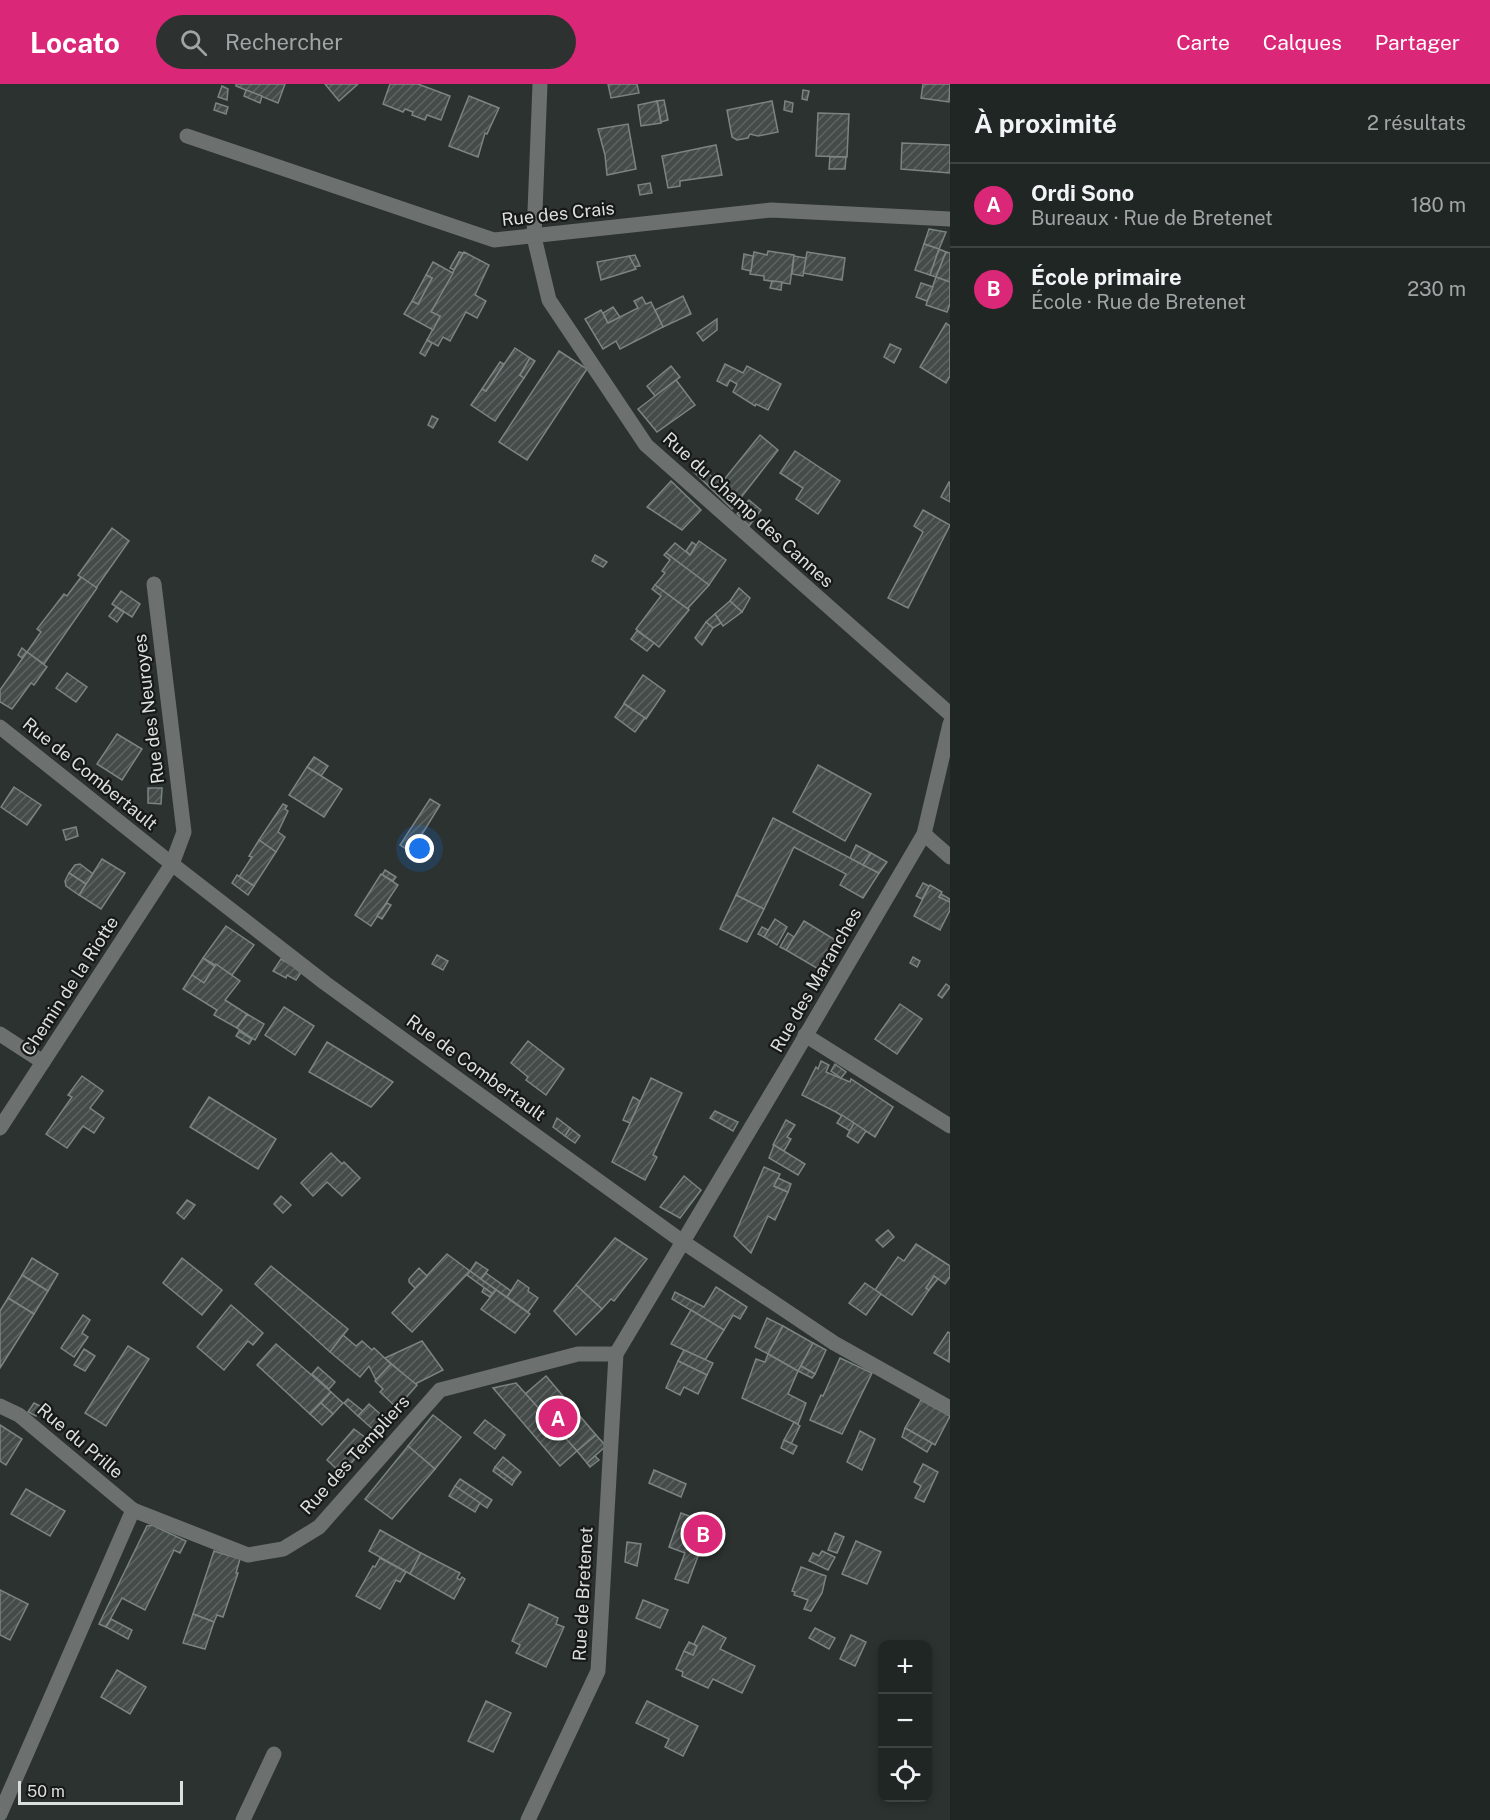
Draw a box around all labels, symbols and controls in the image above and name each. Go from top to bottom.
search box [156,15,576,69]
text: Locato [30,26,120,59]
icon: search [177,26,210,59]
text: Rechercher [225,29,343,55]
text: Carte [1176,30,1230,55]
text: Calques [1263,30,1342,55]
text: Partager [1375,30,1460,55]
text: À proximité [974,108,1117,139]
text: 2 résultats [1367,111,1466,135]
text: Ordi Sono [1031,180,1134,206]
text: A [986,193,1001,217]
text: 180 m [1411,193,1466,217]
street label: Rue des Crais [500,197,616,230]
text: Bureaux · Rue de Bretenet [1031,206,1273,230]
text: École primaire [1031,264,1182,290]
text: B [987,277,1000,301]
text: 230 m [1407,277,1466,301]
text: École · Rue de Bretenet [1031,290,1246,314]
street label: Rue du Champ des Cannes [659,428,838,592]
street label: Rue des Neuroyes [129,633,168,785]
street label: Rue de Combertault [19,713,162,834]
your location [405,834,434,863]
street label: Rue des Maranches [766,904,865,1056]
street label: Chemin de la Riotte [17,912,122,1059]
street label: Rue de Combertault [403,1010,550,1125]
street label: Rue des Templiers [296,1391,414,1519]
pin: A [538,1396,578,1440]
street label: Rue du Prille [33,1399,128,1483]
pin: B [684,1512,722,1556]
street label: Rue de Bretenet [568,1526,597,1662]
map controls [878,1640,932,1802]
button: + [878,1640,932,1694]
button: − [878,1694,932,1748]
button: locate [878,1748,932,1802]
scale bar [18,1778,183,1806]
text: 50 m [27,1782,65,1801]

